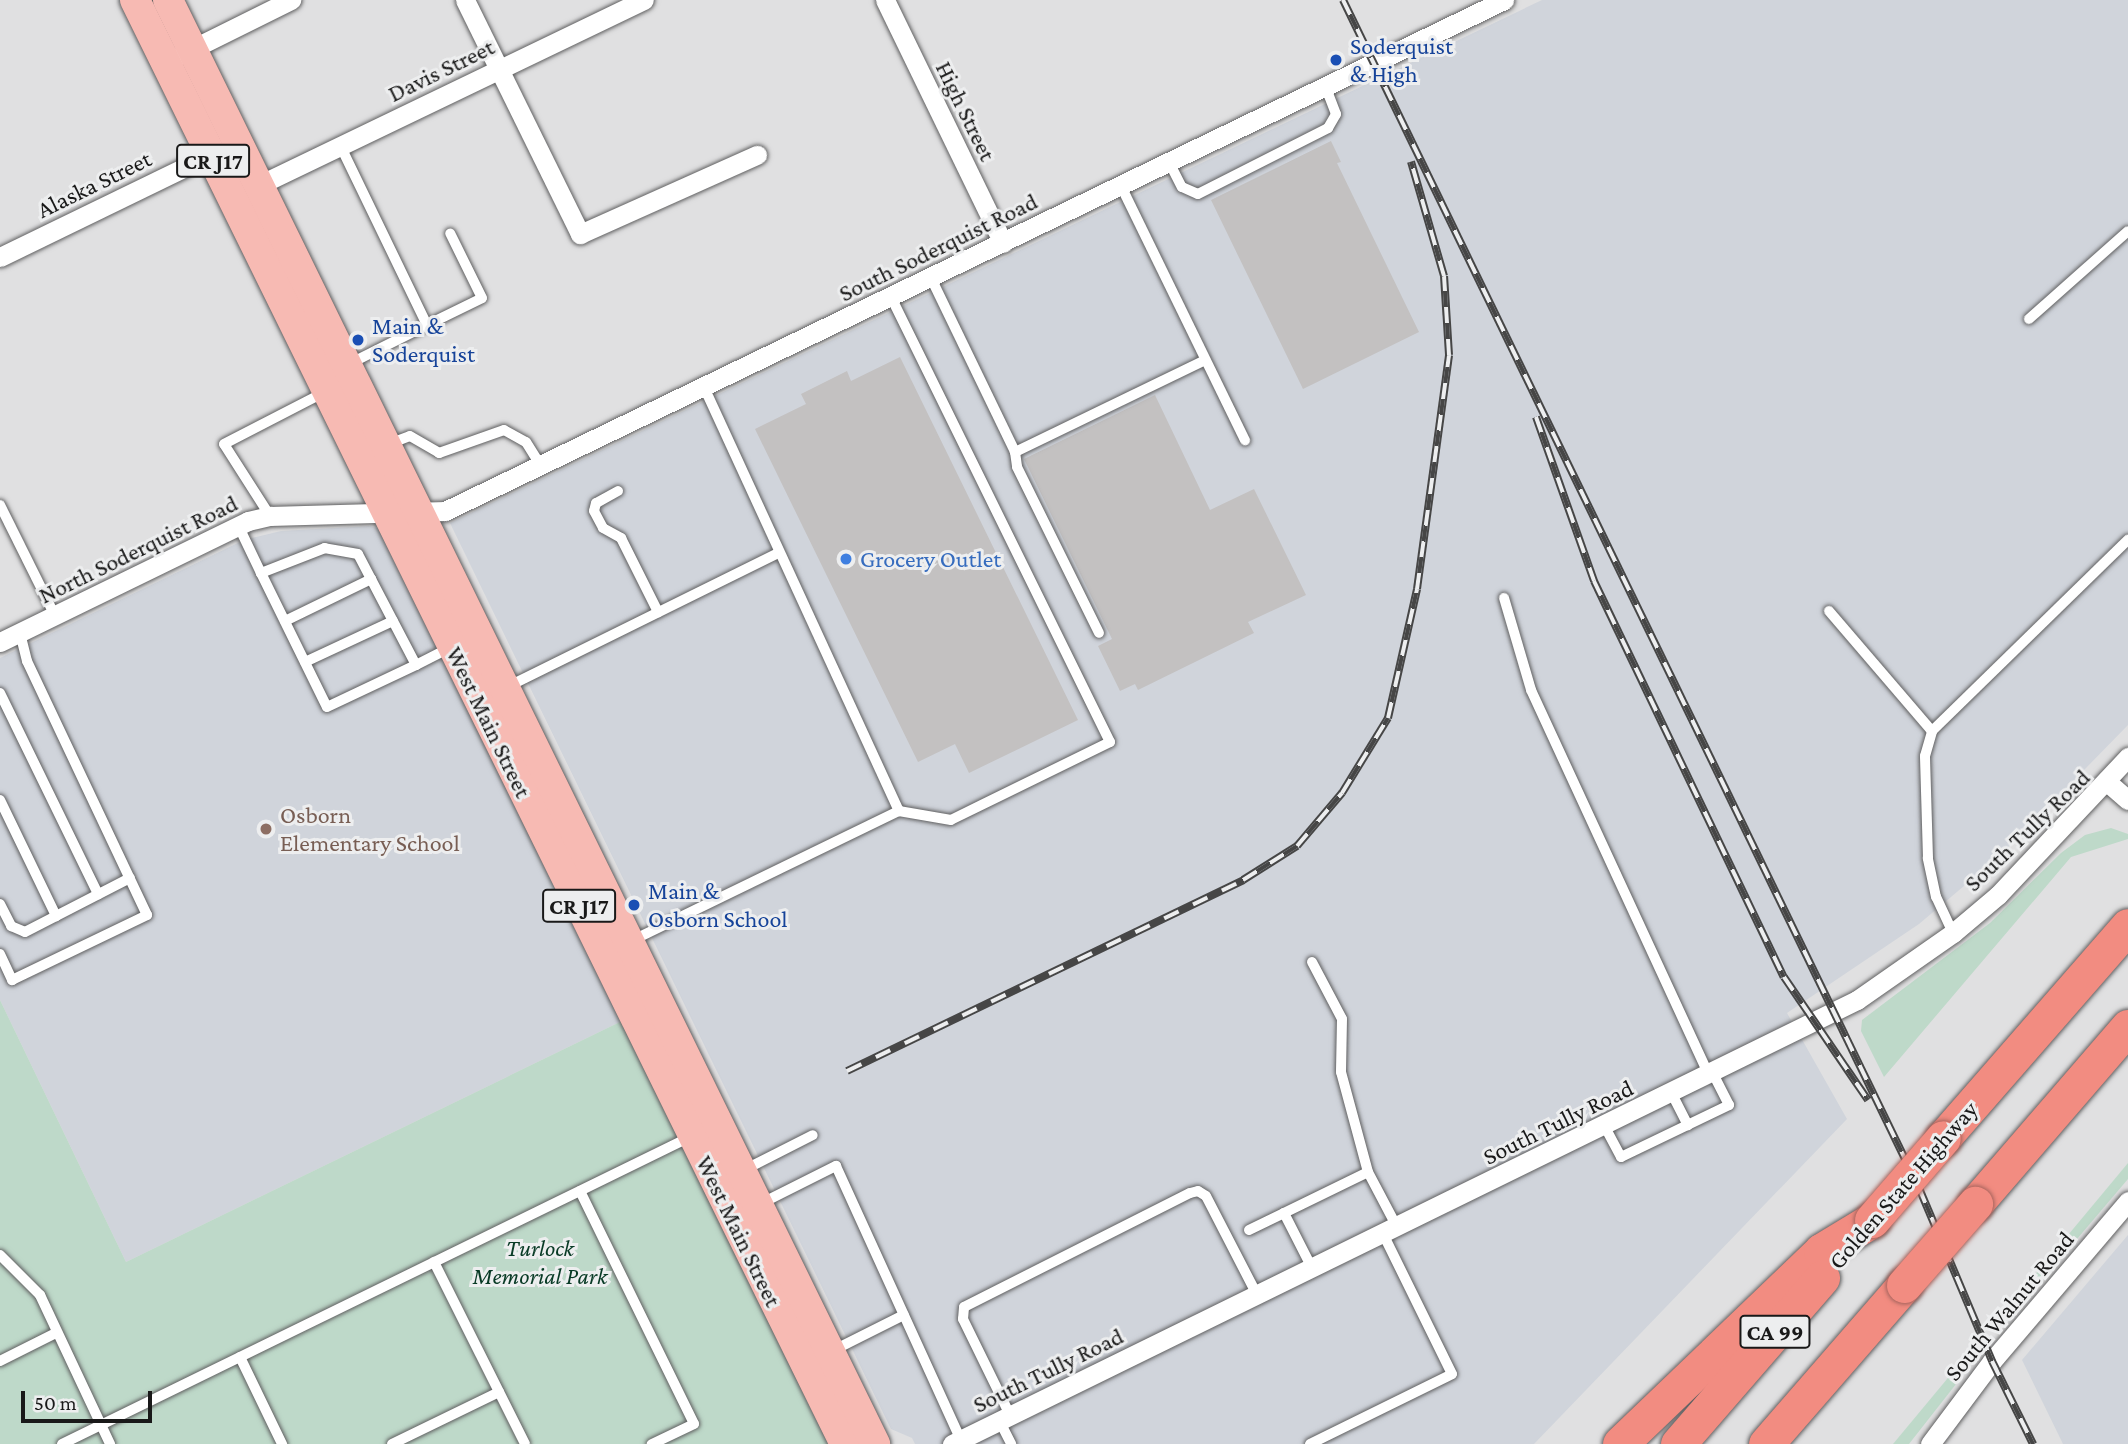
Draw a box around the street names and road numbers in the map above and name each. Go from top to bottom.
street label: Davis Street [383,32,499,108]
street label: High Street [930,56,1002,166]
road number: CR J17 [174,142,252,180]
street label: Alaska Street [32,144,156,224]
street label: South Soderquist Road [834,186,1042,308]
street label: North Soderquist Road [34,488,242,610]
street label: West Main Street [440,642,538,802]
street label: South Tully Road [1958,763,2096,897]
road number: CR J17 [540,886,618,925]
street label: South Tully Road [1478,1073,1638,1171]
street label: Golden State Highway [1822,1095,1984,1275]
street label: West Main Street [690,1151,788,1311]
street label: South Walnut Road [1938,1225,2080,1387]
road number: CA 99 [1738,1312,1812,1352]
street label: South Tully Road [968,1321,1128,1419]

